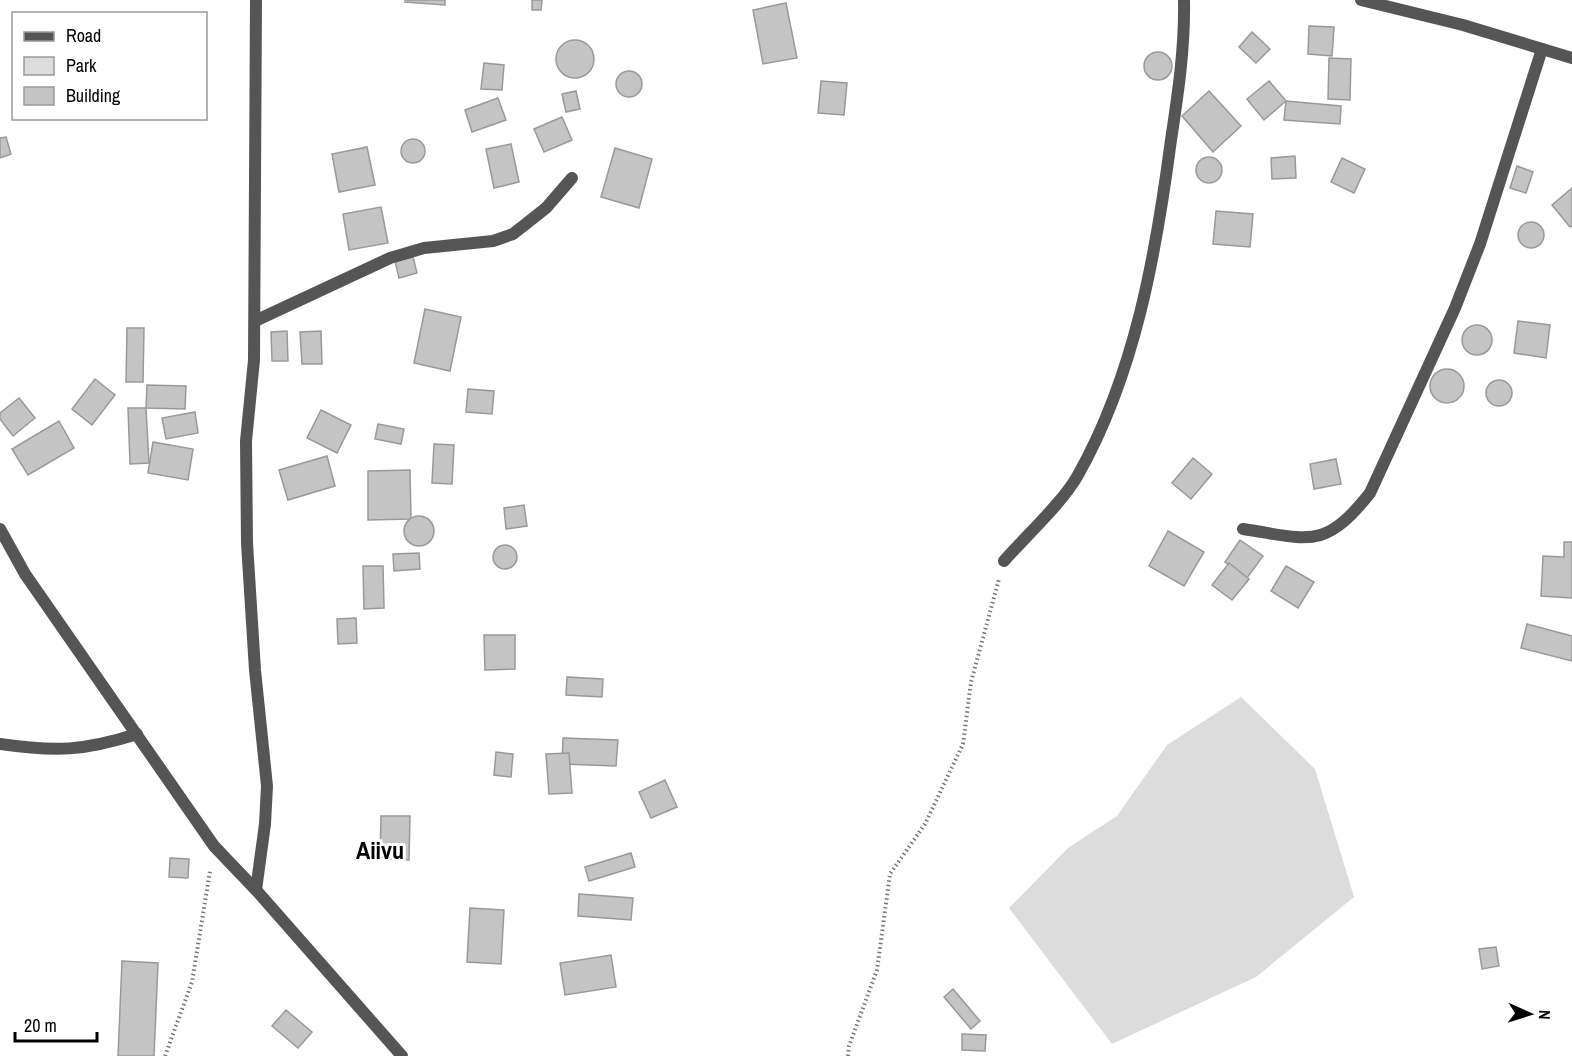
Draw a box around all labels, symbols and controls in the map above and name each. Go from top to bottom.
legend [12,12,207,120]
text: Road [66,23,101,48]
text: Park [66,53,97,78]
text: Building [66,83,121,108]
district label: Aiivu [356,834,404,866]
north arrow [1500,984,1560,1044]
scale bar [15,1005,98,1043]
text: N [1534,1009,1556,1020]
text: 20 m [24,1013,57,1038]

